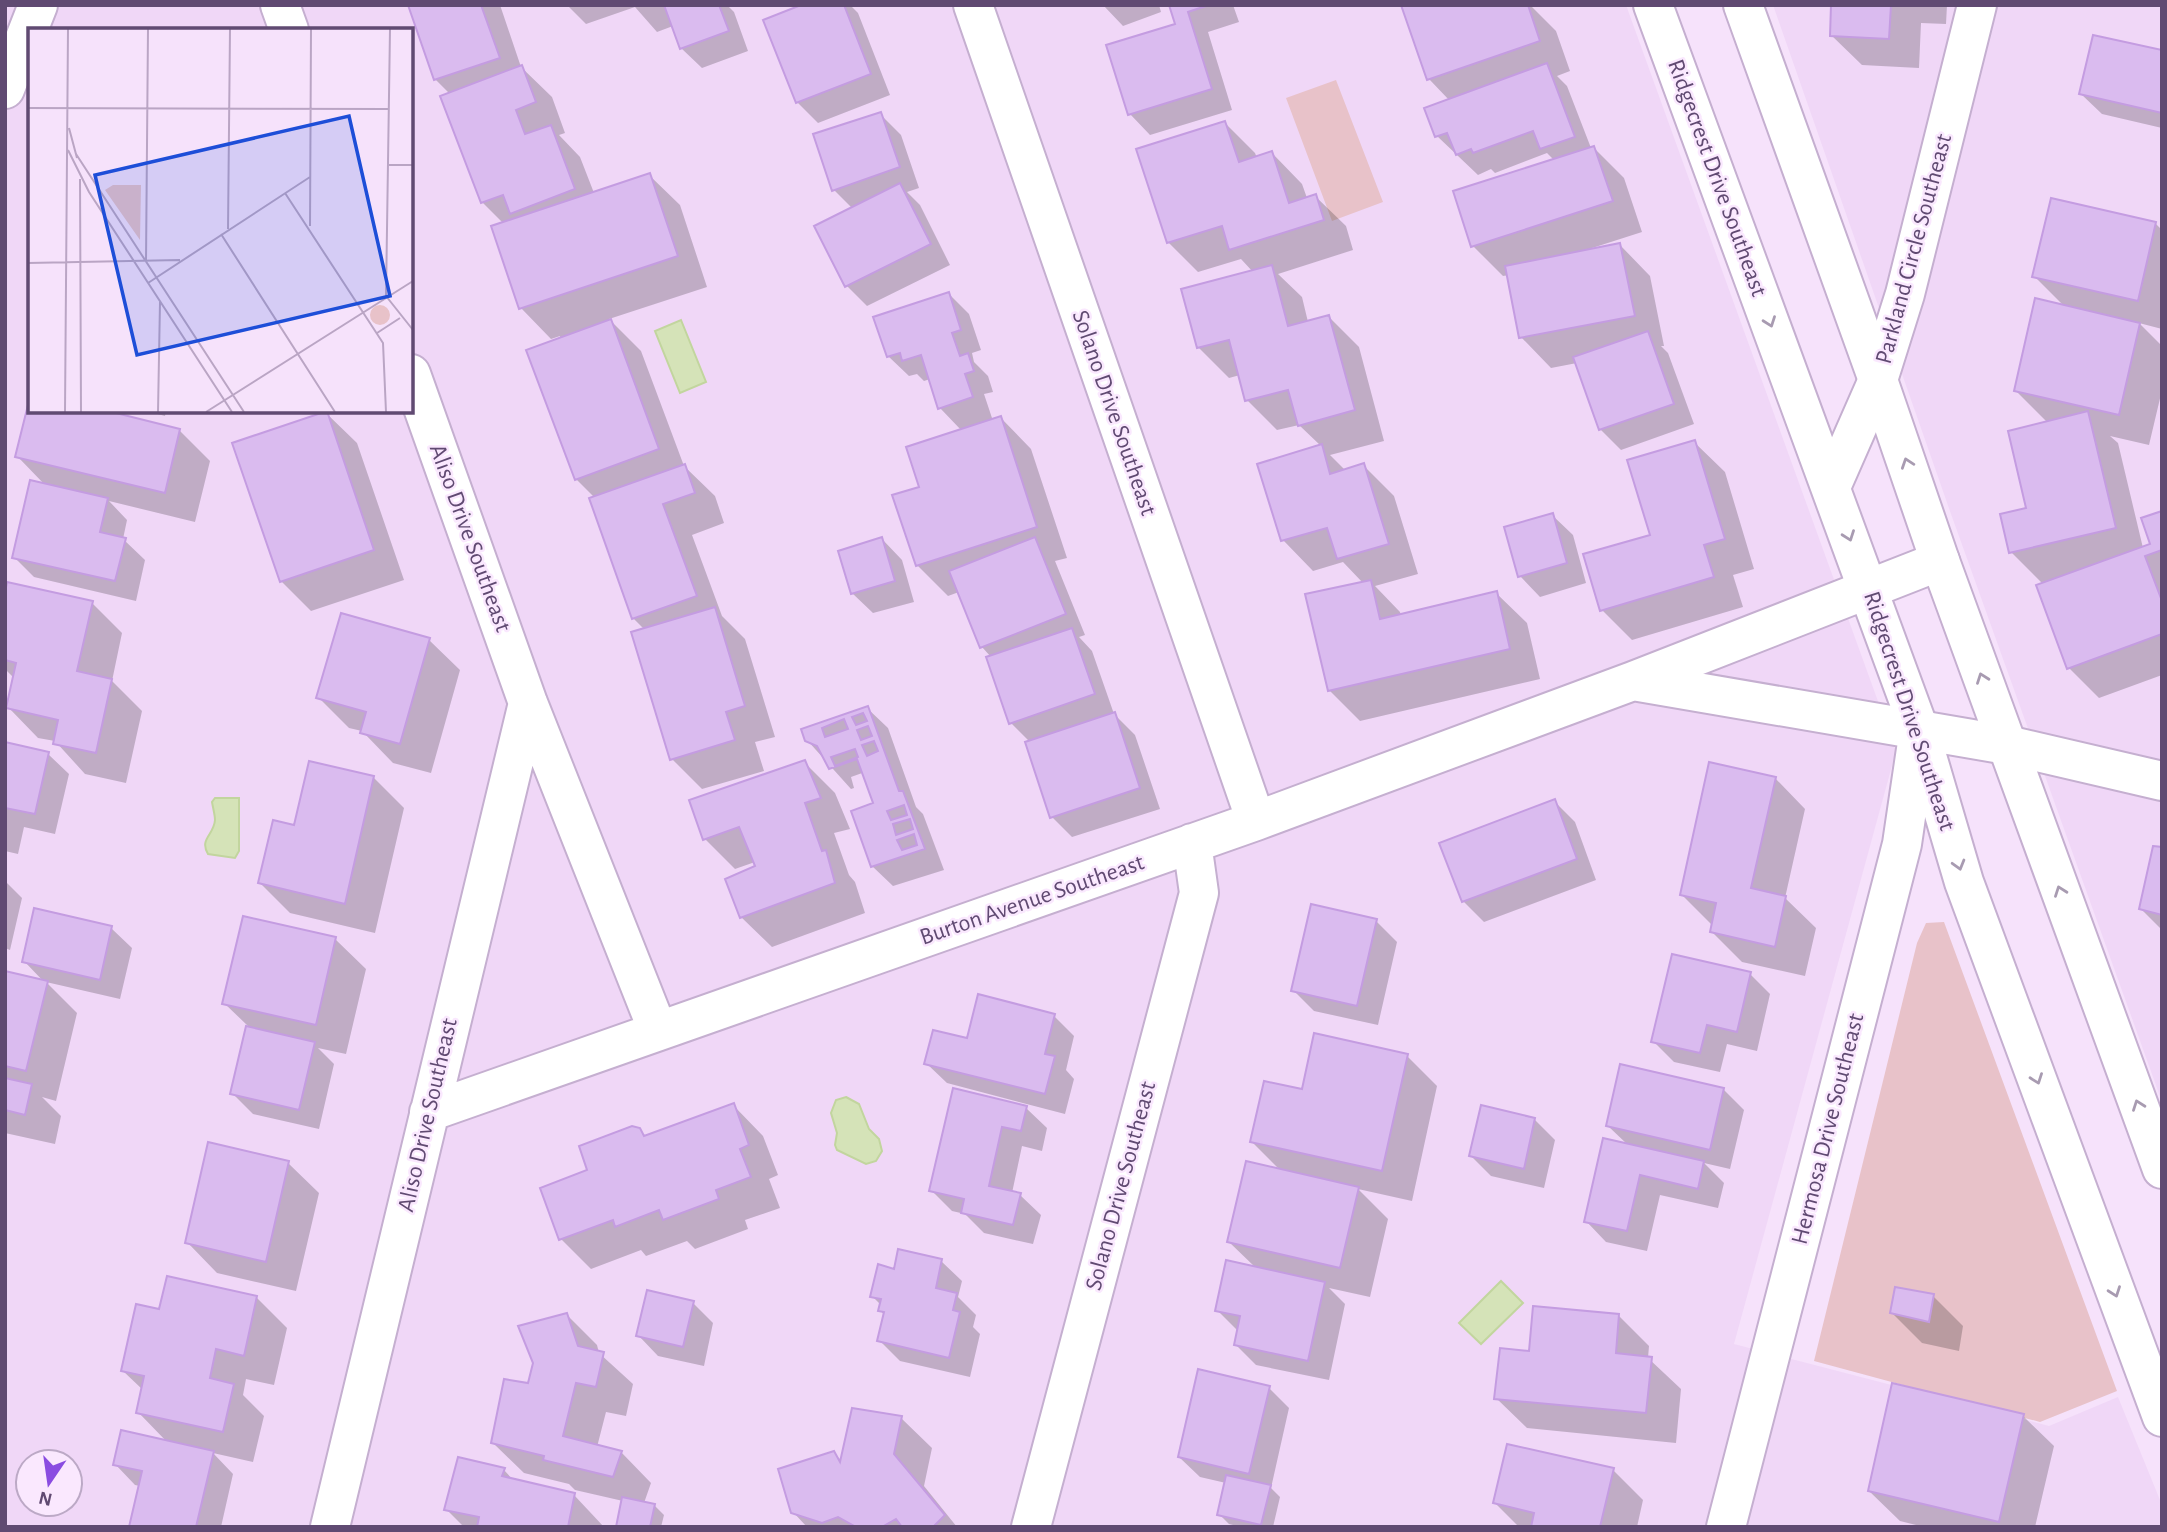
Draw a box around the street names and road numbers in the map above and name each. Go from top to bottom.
street label: Ridgecrest Drive Southeast [1663,56,1771,300]
street label: Parkland Circle Southeast [1872,131,1956,367]
street label: Solano Drive Southeast [1068,307,1160,519]
street label: Aliso Drive Southeast [425,441,515,635]
street label: Ridgecrest Drive Southeast [1859,588,1959,834]
street label: Burton Avenue Southeast [917,850,1148,950]
street label: Hermosa Drive Southeast [1788,1011,1868,1247]
street label: Aliso Drive Southeast [394,1016,462,1214]
street label: Solano Drive Southeast [1082,1079,1161,1293]

